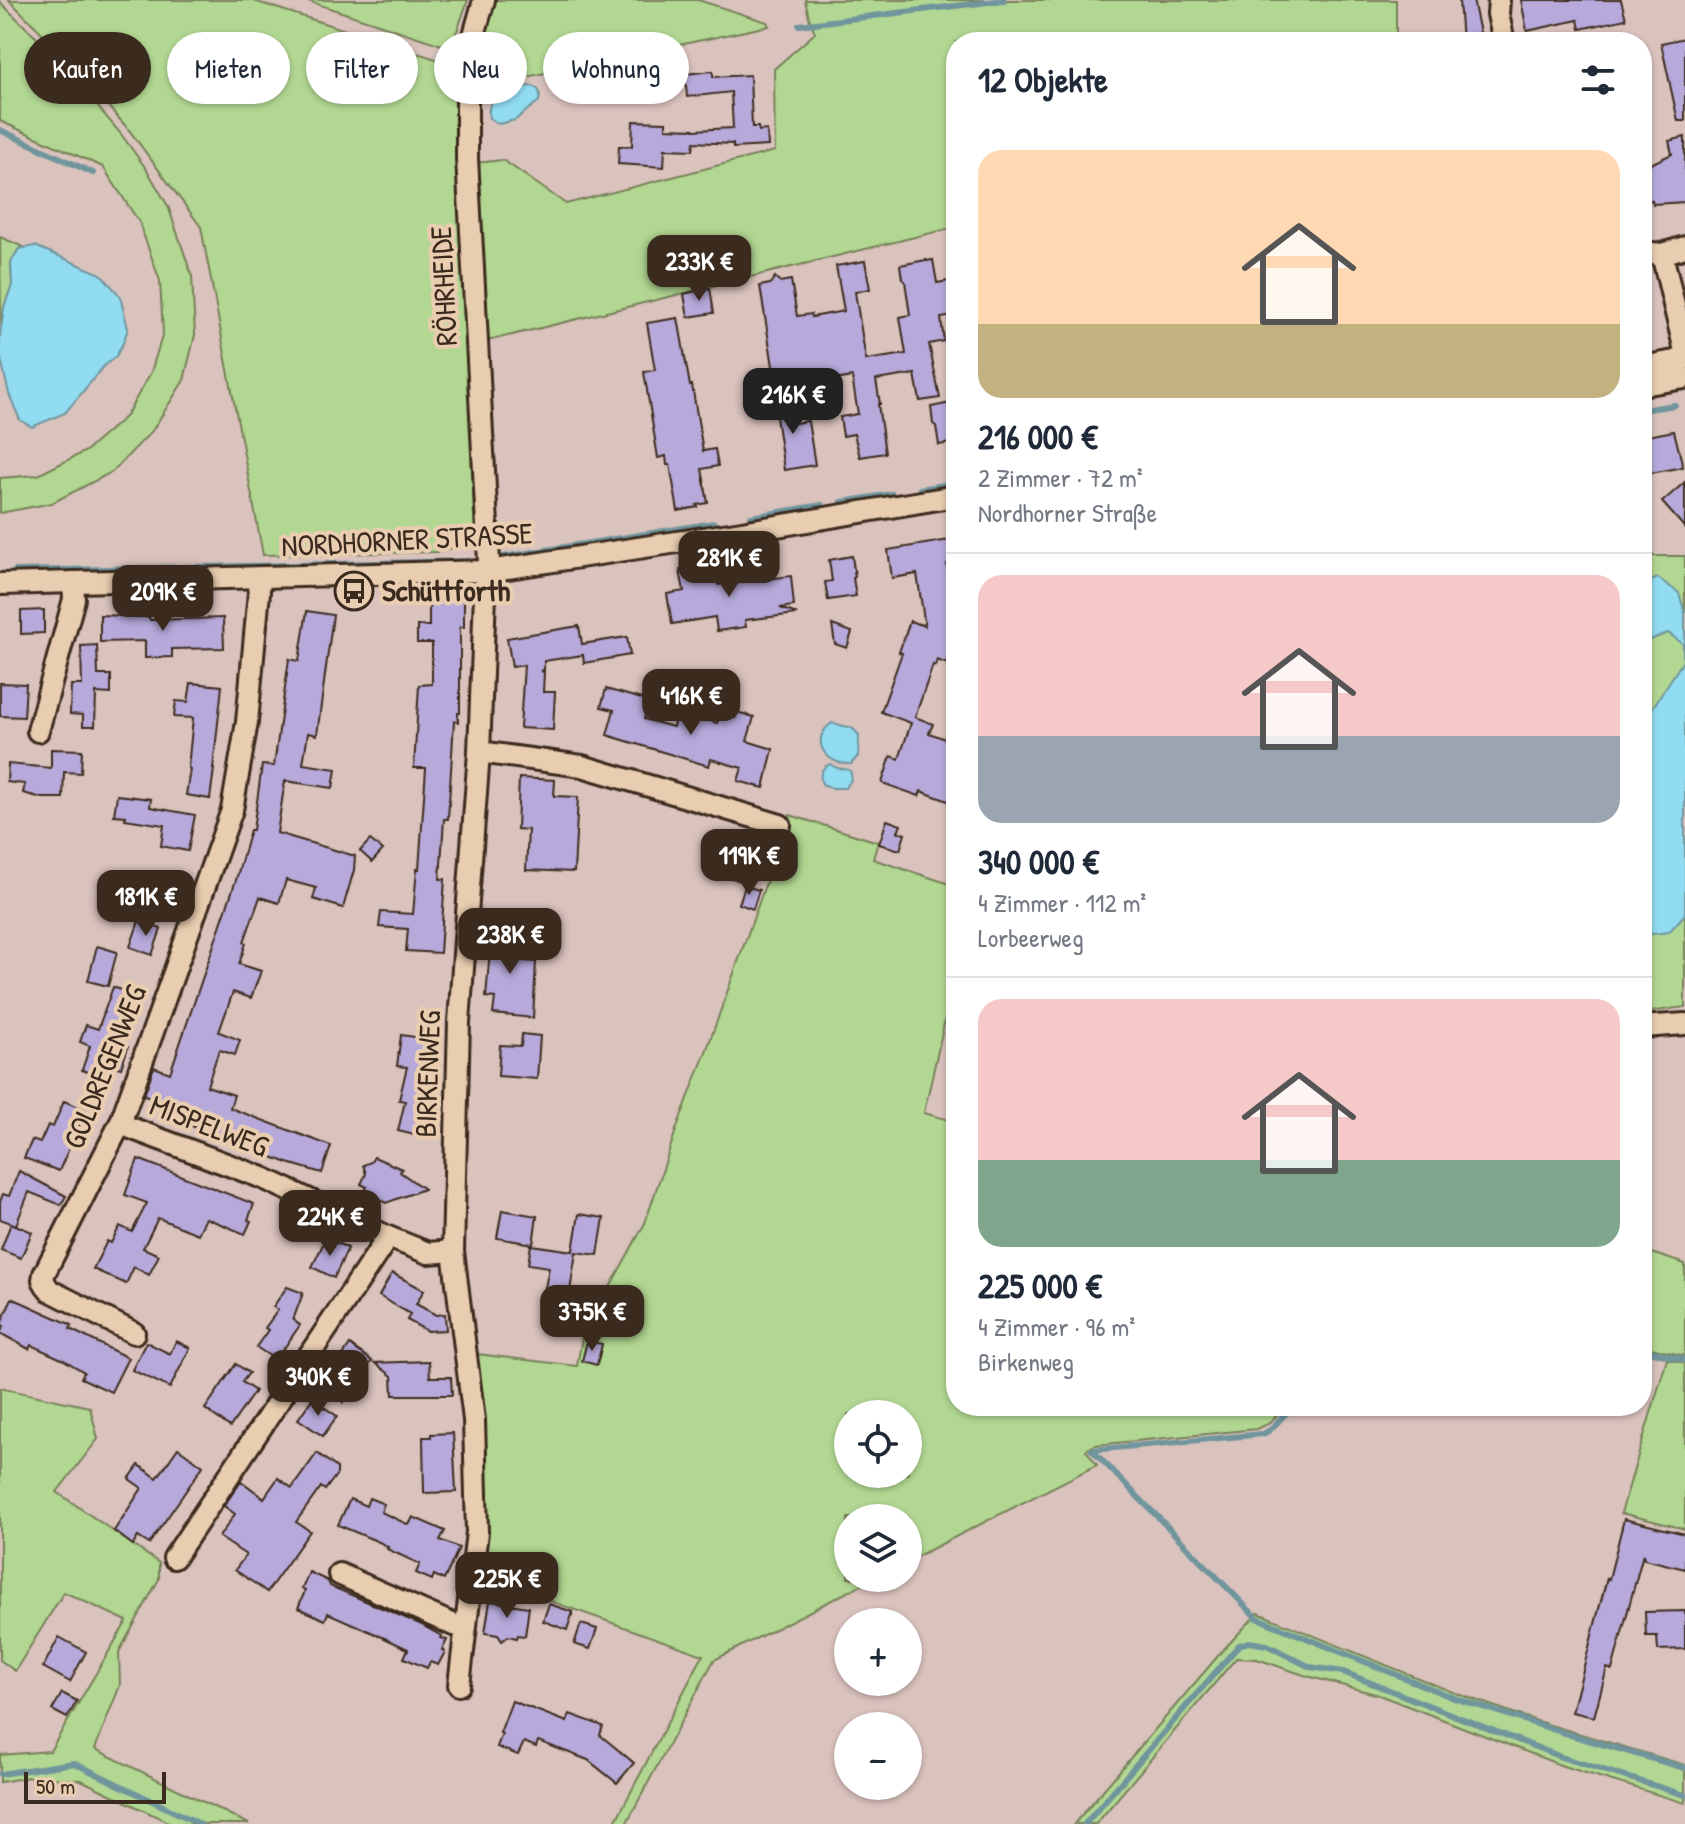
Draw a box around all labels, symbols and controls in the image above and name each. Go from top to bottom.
chip: Kaufen [24,32,151,104]
chip: Mieten [167,32,290,104]
chip: Filter [306,32,418,104]
chip: Neu [434,32,527,104]
chip: Wohnung [543,32,689,104]
text: 12 Objekte [978,57,1108,103]
icon: filters [1576,58,1620,102]
icon: home [1227,202,1371,346]
street label: RÖHRHEIDE [420,225,466,347]
pin: 233K € [634,235,764,303]
text: 233K € [665,243,733,278]
pin: 216K € [728,368,858,436]
text: 216K € [761,376,825,411]
text: 216 000 € [978,414,1098,460]
text: 2 Zimmer · 72 m² [978,460,1143,495]
text: Nordhorner Straße [978,495,1157,530]
street label: NORDHORNER STRASSE [280,512,534,566]
pin: 281K € [664,531,794,599]
text: 281K € [697,539,761,574]
pin: 209K € [98,565,228,633]
bus stop icon: Schüttforth [333,570,375,612]
place label: Schüttforth [382,570,510,610]
text: 209K € [130,573,196,608]
icon: home [1227,627,1371,771]
pin: 416K € [626,669,756,737]
text: 416K € [660,677,722,712]
pin: 119K € [684,829,814,897]
text: 119K € [719,837,779,872]
text: 340 000 € [978,839,1099,885]
pin: 181K € [81,870,211,938]
text: 181K € [115,878,177,913]
text: 4 Zimmer · 112 m² [978,885,1146,920]
pin: 238K € [445,908,575,976]
text: 238K € [476,916,544,951]
text: Lorbeerweg [978,920,1084,955]
street label: GOLDREGENWEG [53,978,155,1154]
street label: BIRKENWEG [405,1009,449,1138]
icon: home [1227,1051,1371,1195]
street label: MISPELWEG [144,1084,275,1166]
pin: 224K € [265,1190,395,1258]
text: 224K € [297,1198,363,1233]
text: 225 000 € [978,1263,1102,1309]
pin: 375K € [527,1285,657,1353]
text: 375K € [558,1293,626,1328]
text: 4 Zimmer · 96 m² [978,1309,1135,1344]
text: Birkenweg [978,1344,1074,1379]
pin: 340K € [253,1350,383,1418]
text: 340K € [285,1358,351,1393]
map controls [834,1400,922,1800]
button: locate [834,1400,922,1488]
button: layers [834,1504,922,1592]
pin: 225K € [442,1552,572,1620]
text: 225K € [473,1560,541,1595]
button: + [834,1608,922,1696]
button: − [834,1712,922,1800]
scale bar [24,1768,166,1804]
text: 50 m [36,1771,75,1801]

